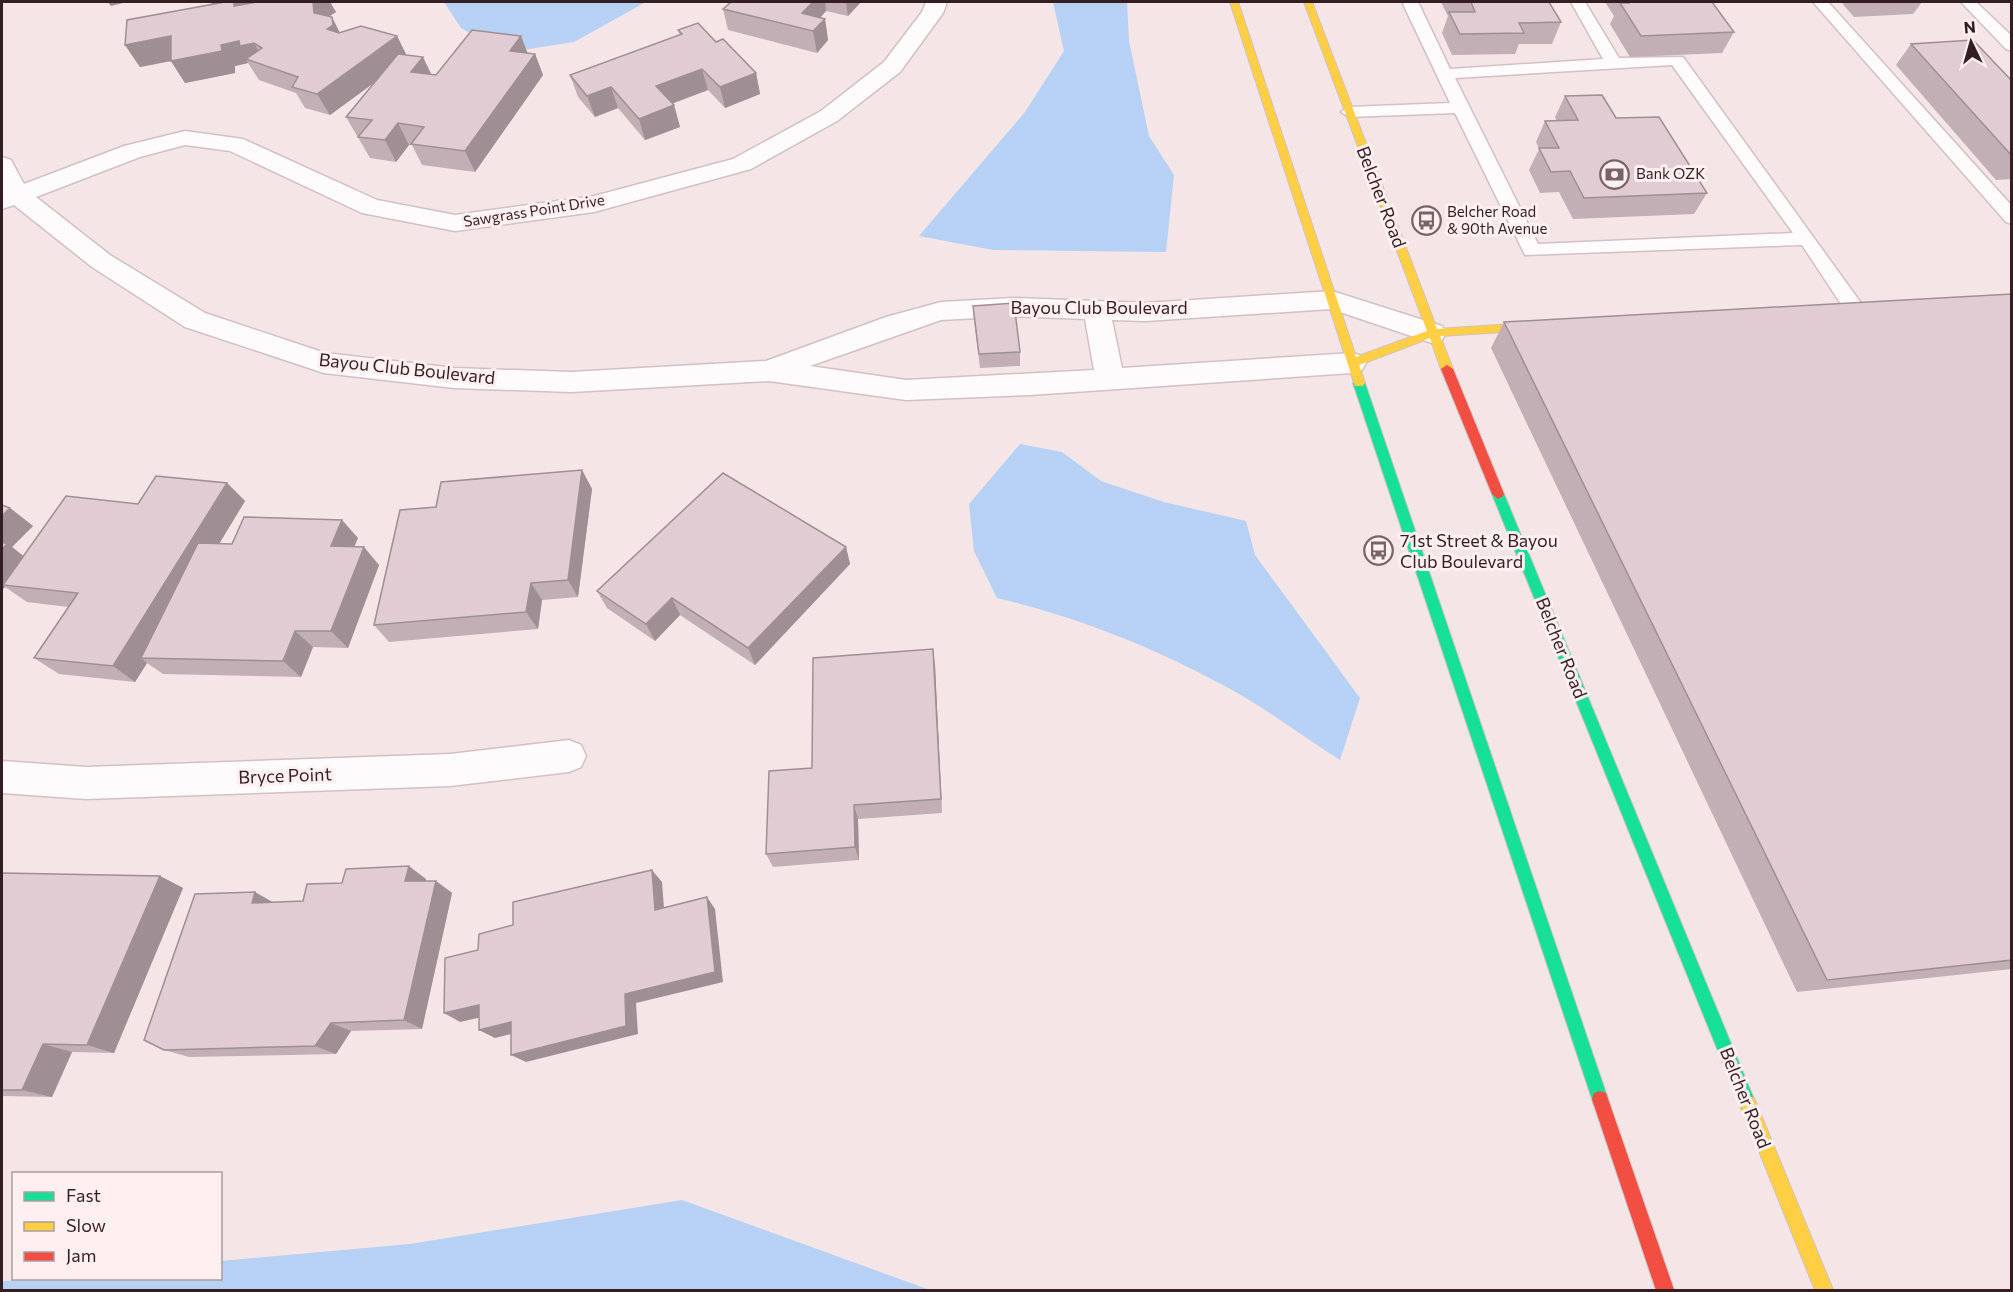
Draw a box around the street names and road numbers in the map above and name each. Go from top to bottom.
street label: Belcher Road [1352,143,1411,251]
street label: Sawgrass Point Drive [462,190,606,230]
street label: Bayou Club Boulevard [1010,296,1188,318]
street label: Bayou Club Boulevard [318,348,496,388]
street label: Belcher Road [1532,594,1592,701]
street label: Bryce Point [238,762,332,788]
street label: Belcher Road [1716,1044,1776,1151]

